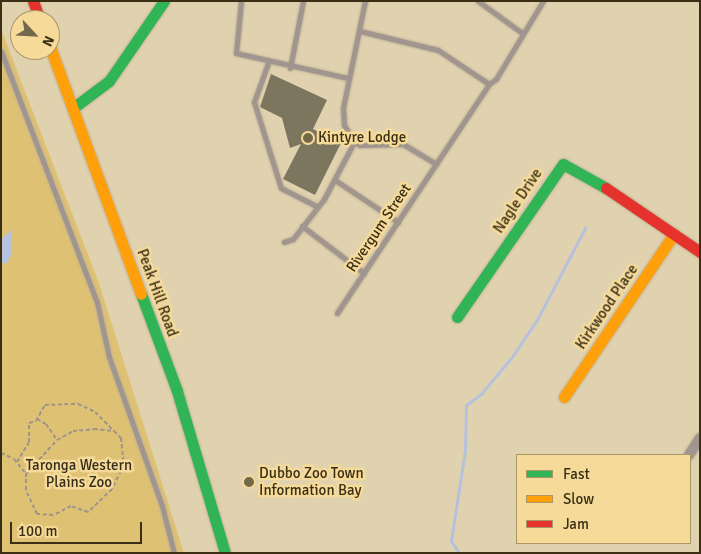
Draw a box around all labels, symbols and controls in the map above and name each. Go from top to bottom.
north arrow [10,10,60,60]
text: N [38,33,58,49]
place label: Kintyre Lodge [318,129,406,147]
marker: Kintyre Lodge [302,132,314,144]
street label: Nagle Drive [490,165,546,237]
street label: Rivergum Street [343,180,415,276]
street label: Peak Hill Road [133,247,181,339]
street label: Kirkwood Place [572,261,642,353]
legend [516,454,691,544]
park label: Taronga Western Plains Zoo [26,456,132,491]
place label: Dubbo Zoo Town Information Bay [259,464,364,499]
text: Fast [563,465,590,483]
marker: Dubbo Zoo Town Information Bay [243,476,255,488]
text: Slow [563,490,594,508]
scale bar [12,512,145,544]
text: Jam [563,515,589,533]
text: 100 m [18,522,58,540]

